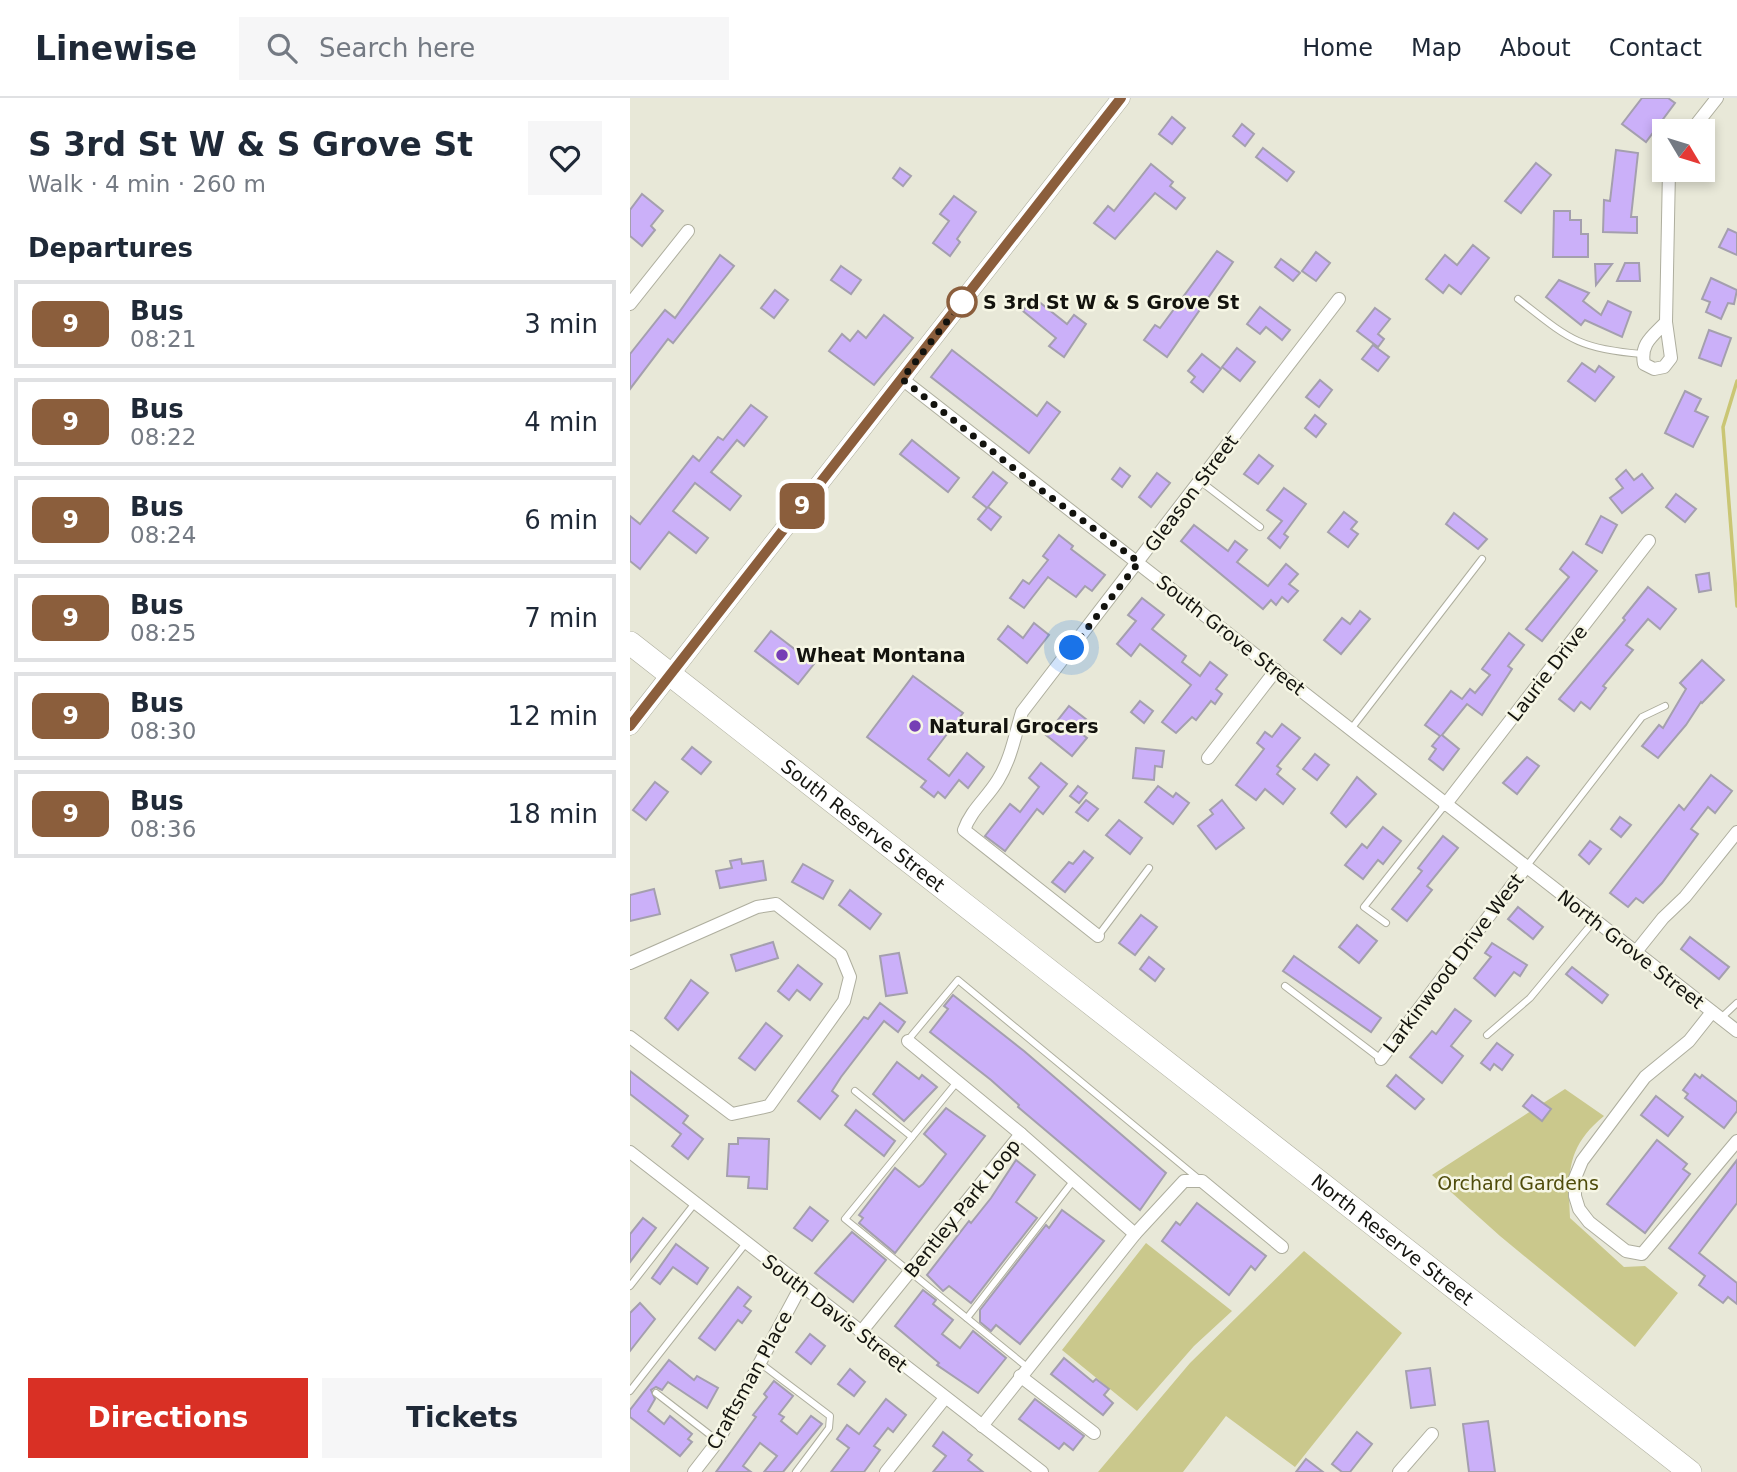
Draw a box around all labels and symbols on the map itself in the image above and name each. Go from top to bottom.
north arrow [1652,119,1715,182]
marker: S 3rd St W & S Grove St [947,287,977,317]
place label: S 3rd St W & S Grove St [983,291,1239,313]
street label: Gleason Street [1140,430,1242,556]
line badge: 9 [779,483,825,529]
street label: South Grove Street [1153,570,1309,700]
street label: Laurie Drive [1503,621,1591,725]
your location [1054,630,1089,665]
place label: Wheat Montana [796,644,966,666]
marker: Wheat Montana [774,647,790,663]
place label: Natural Grocers [929,715,1099,737]
marker: Natural Grocers [907,718,923,734]
street label: South Reserve Street [777,755,949,896]
street label: Larkinwood Drive West [1378,869,1528,1057]
street label: North Grove Street [1553,885,1709,1013]
street label: Bentley Park Loop [900,1135,1024,1281]
street label: North Reserve Street [1307,1169,1478,1309]
park label: Orchard Gardens [1437,1172,1599,1194]
street label: South Davis Street [758,1250,912,1376]
street label: Craftsman Place [702,1307,796,1453]

